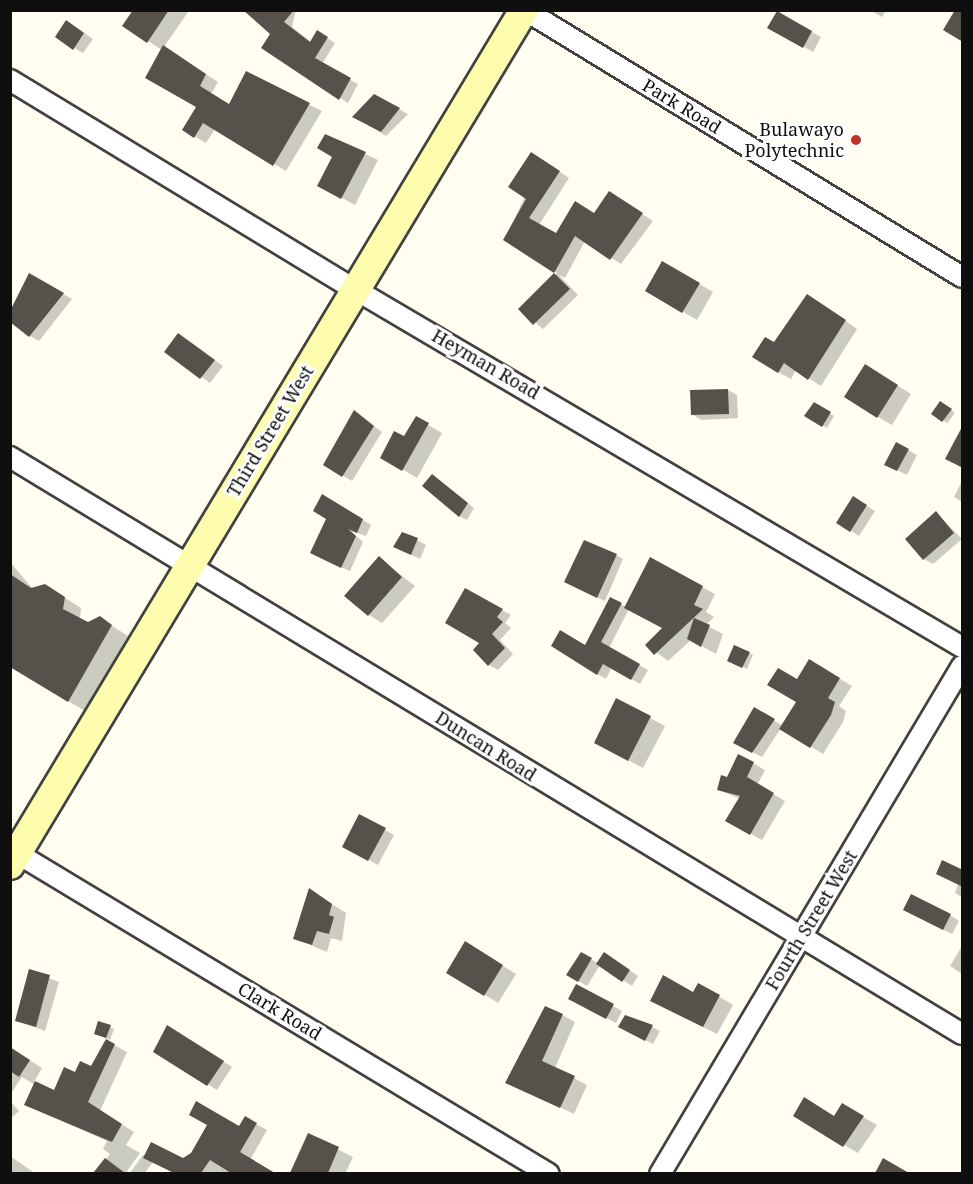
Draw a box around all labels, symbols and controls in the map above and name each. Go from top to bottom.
street label: Park Road [639,74,725,138]
place label: Bulawayo Polytechnic [745,119,844,162]
marker: Bulawayo Polytechnic [849,133,863,147]
street label: Heyman Road [428,324,544,404]
street label: Third Street West [222,362,318,500]
street label: Duncan Road [432,706,540,786]
street label: Fourth Street West [761,846,861,994]
street label: Clark Road [234,978,326,1044]

